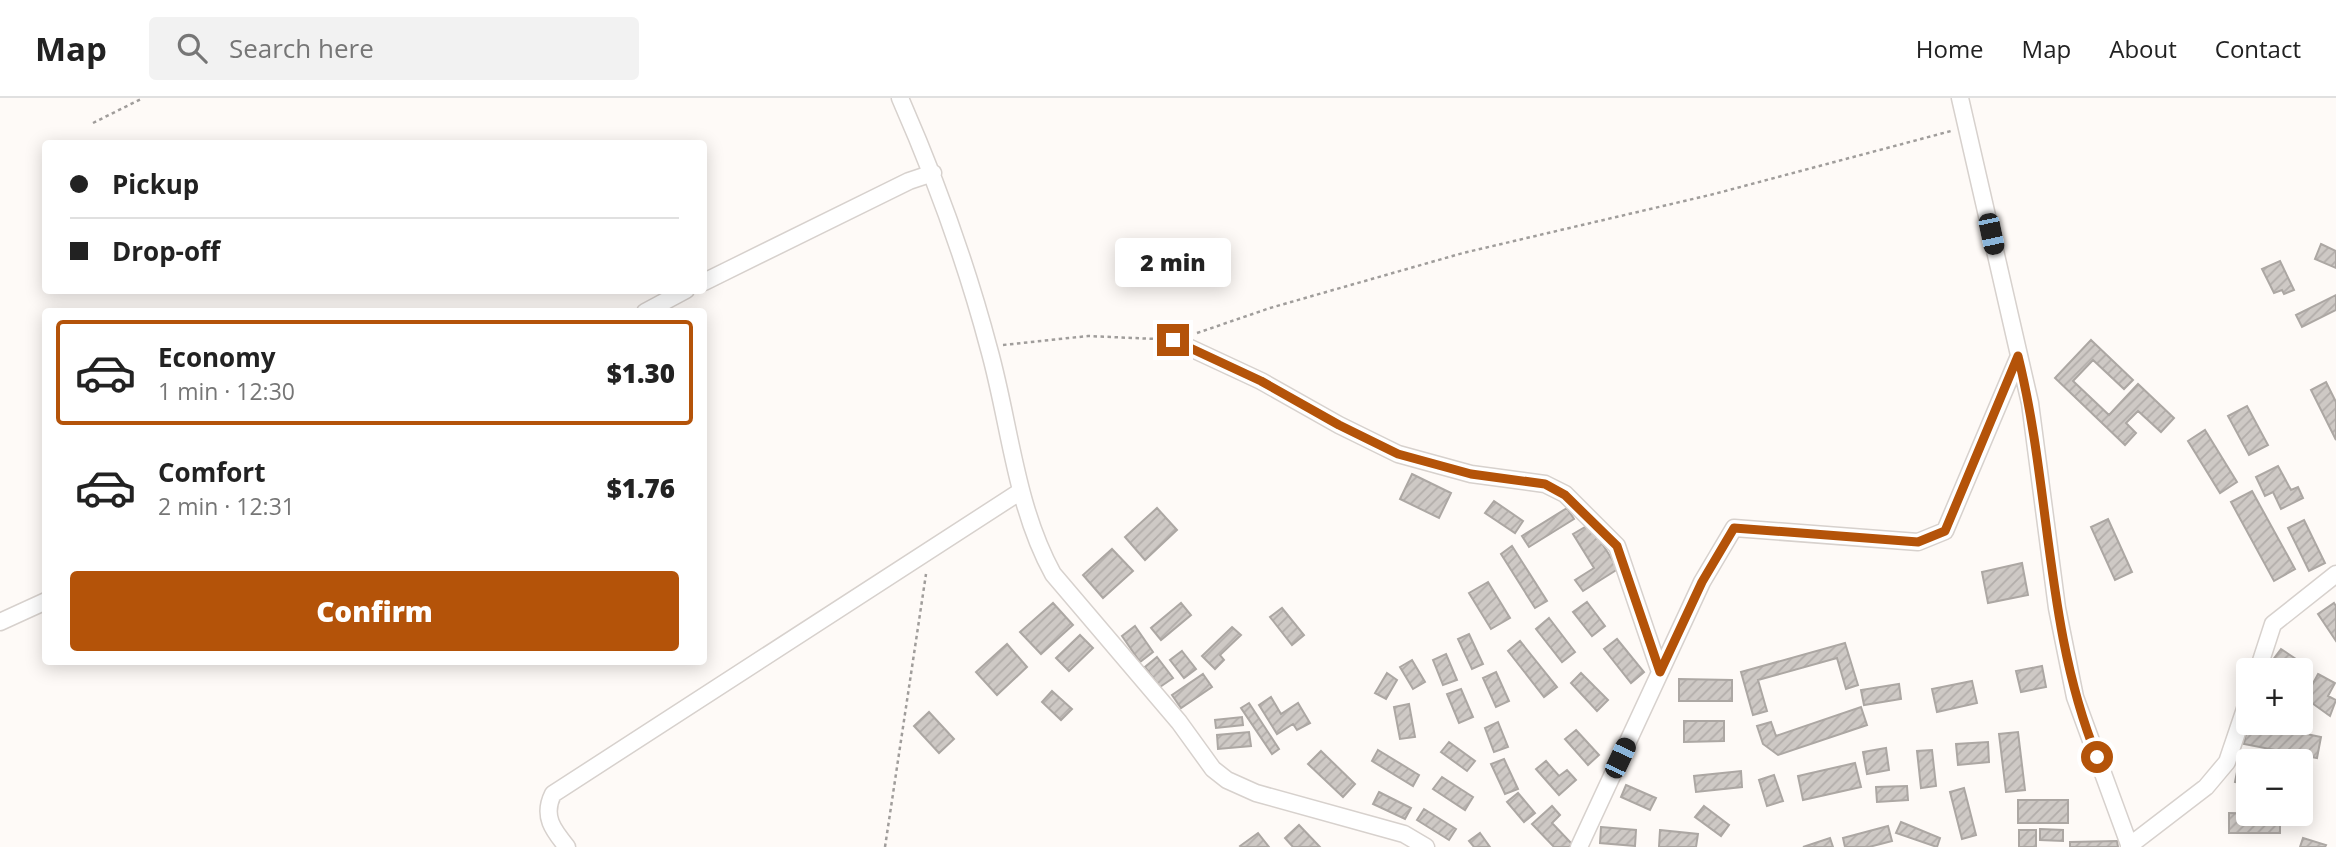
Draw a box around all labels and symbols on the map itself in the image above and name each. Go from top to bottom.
car [1977,211,2006,257]
callout: 2 min [1115,238,1231,288]
route end [1157,324,1189,356]
car [1602,735,1639,781]
route start [2081,741,2113,773]

